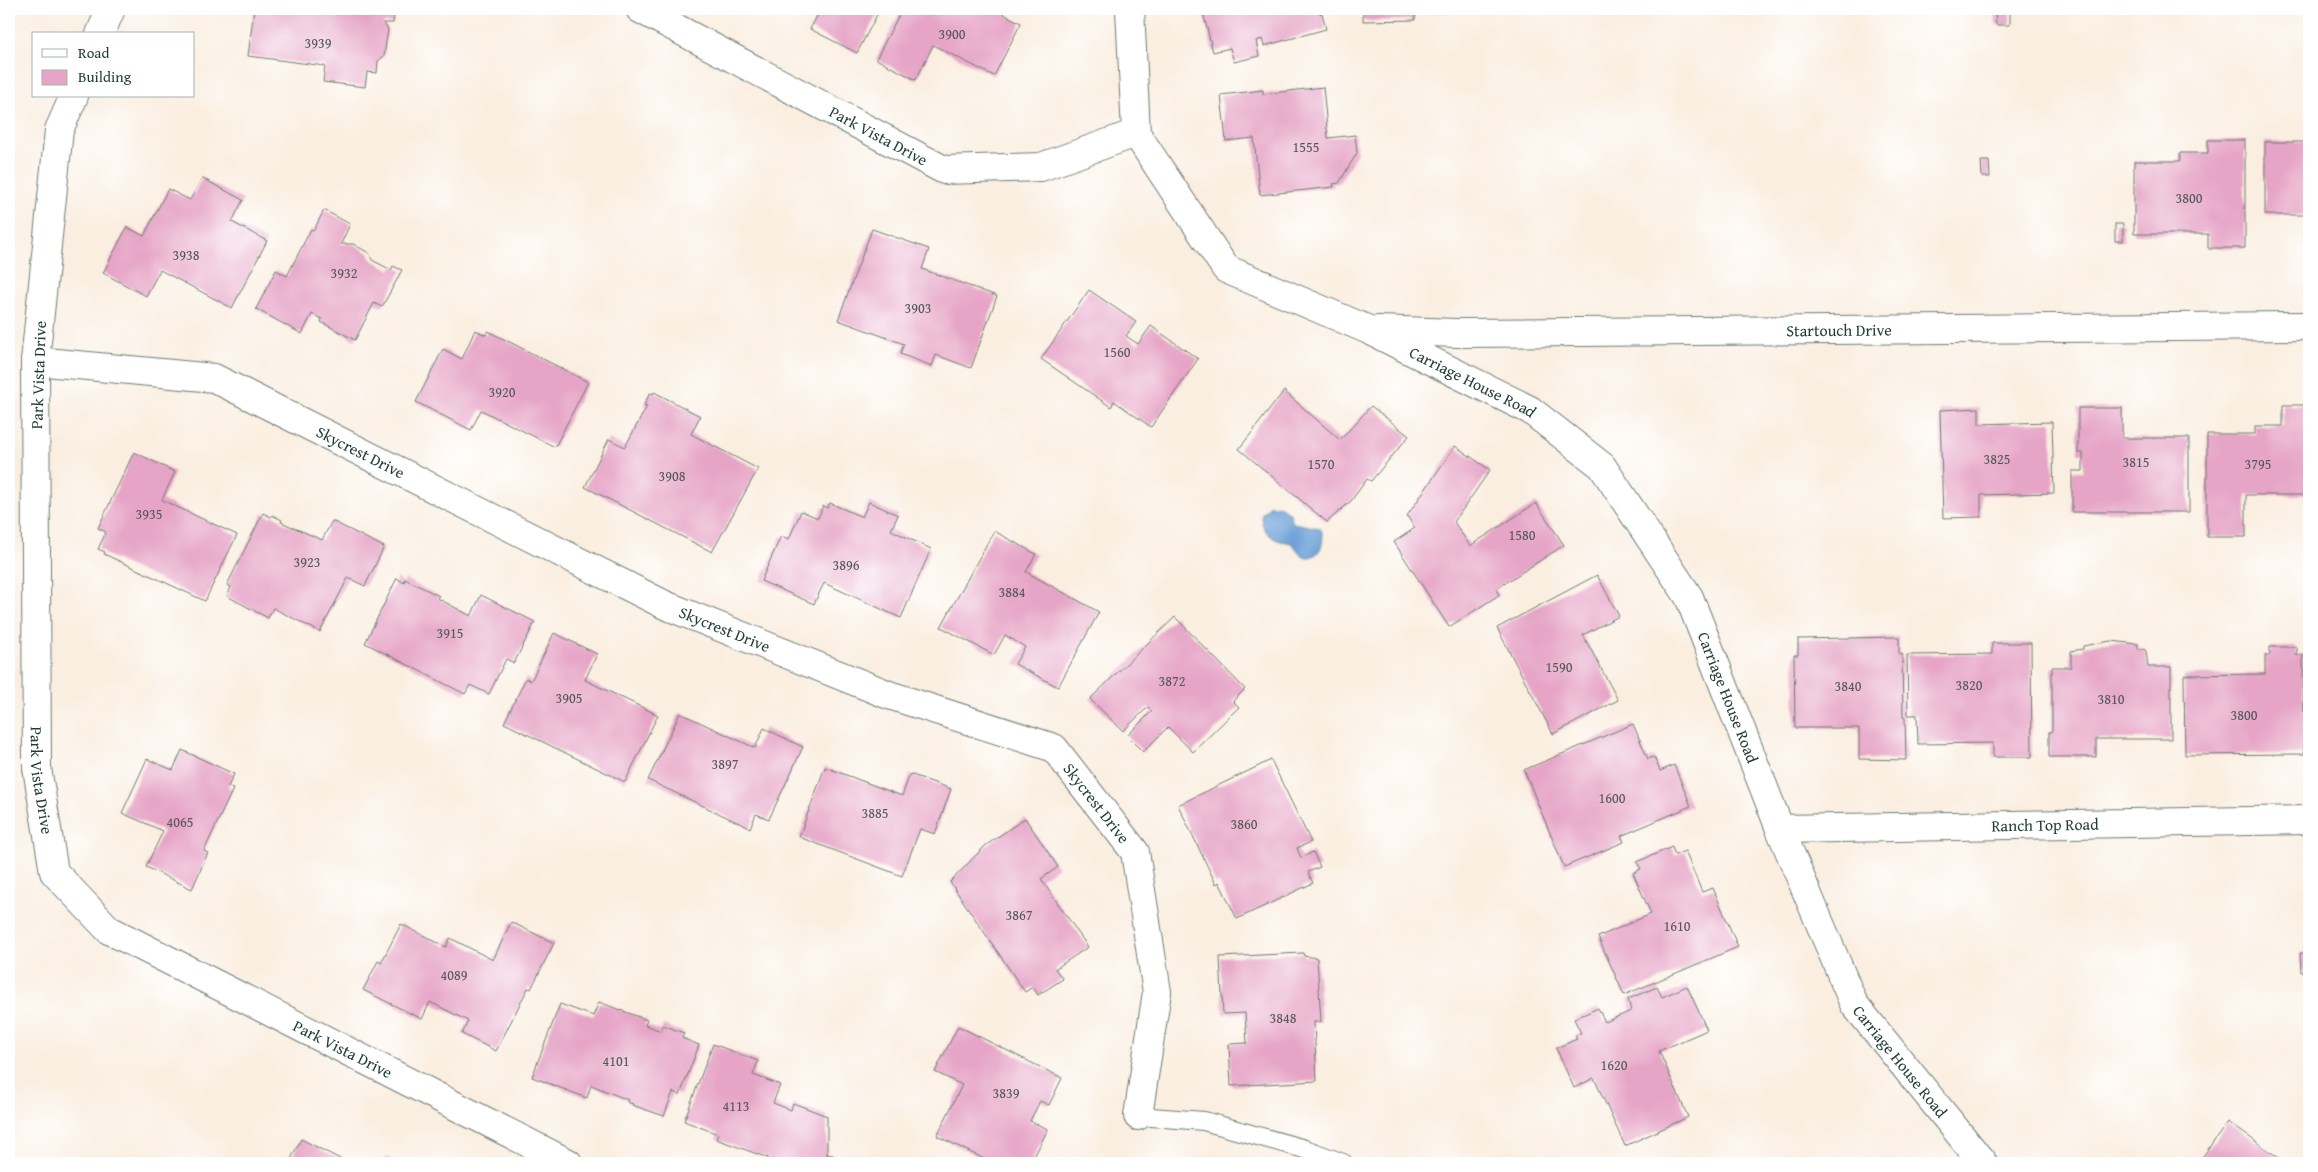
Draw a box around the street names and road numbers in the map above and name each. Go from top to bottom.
street label: Park Vista Drive [825,99,932,171]
street label: Startouch Drive [1786,317,1892,342]
street label: Park Vista Drive [24,320,52,430]
street label: Carriage House Road [1405,340,1542,423]
street label: Skycrest Drive [312,419,409,484]
street label: Skycrest Drive [675,600,774,658]
street label: Carriage House Road [1692,628,1765,767]
street label: Park Vista Drive [25,726,60,836]
street label: Skycrest Drive [1058,758,1136,848]
street label: Ranch Top Road [1991,812,2099,837]
street label: Carriage House Road [1847,1000,1954,1123]
street label: Park Vista Drive [289,1013,397,1084]

